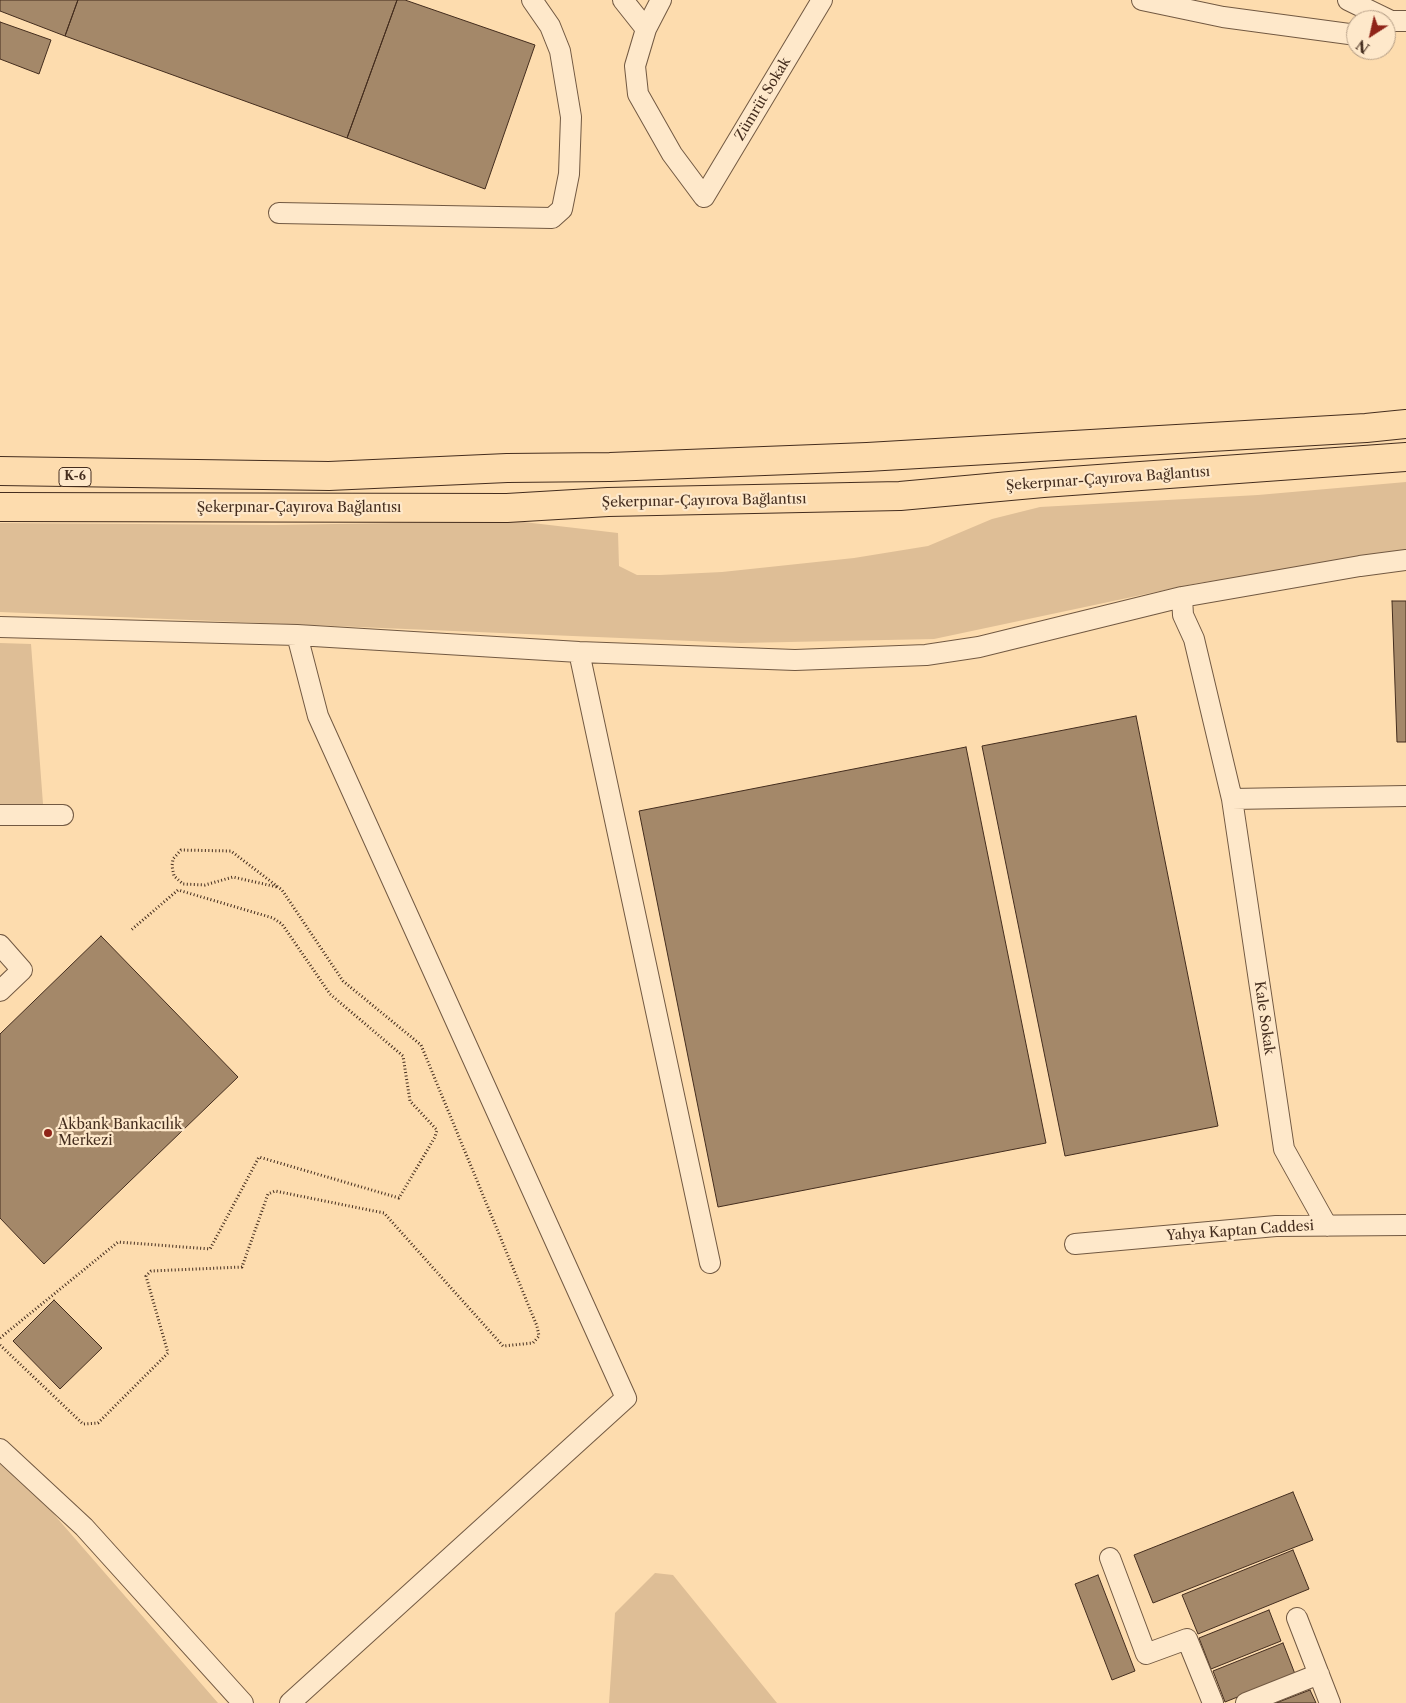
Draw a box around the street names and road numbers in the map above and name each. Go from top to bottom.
street label: Zümrüt Sokak [732,54,794,144]
street label: Şekerpınar-Çayırova Bağlantısı [1005,463,1211,495]
road number: K-6 [59,468,91,487]
street label: Şekerpınar-Çayırova Bağlantısı [602,491,806,511]
street label: Şekerpınar-Çayırova Bağlantısı [197,500,401,516]
street label: Kale Sokak [1251,980,1277,1056]
street label: Yahya Kaptan Caddesi [1166,1217,1314,1245]

